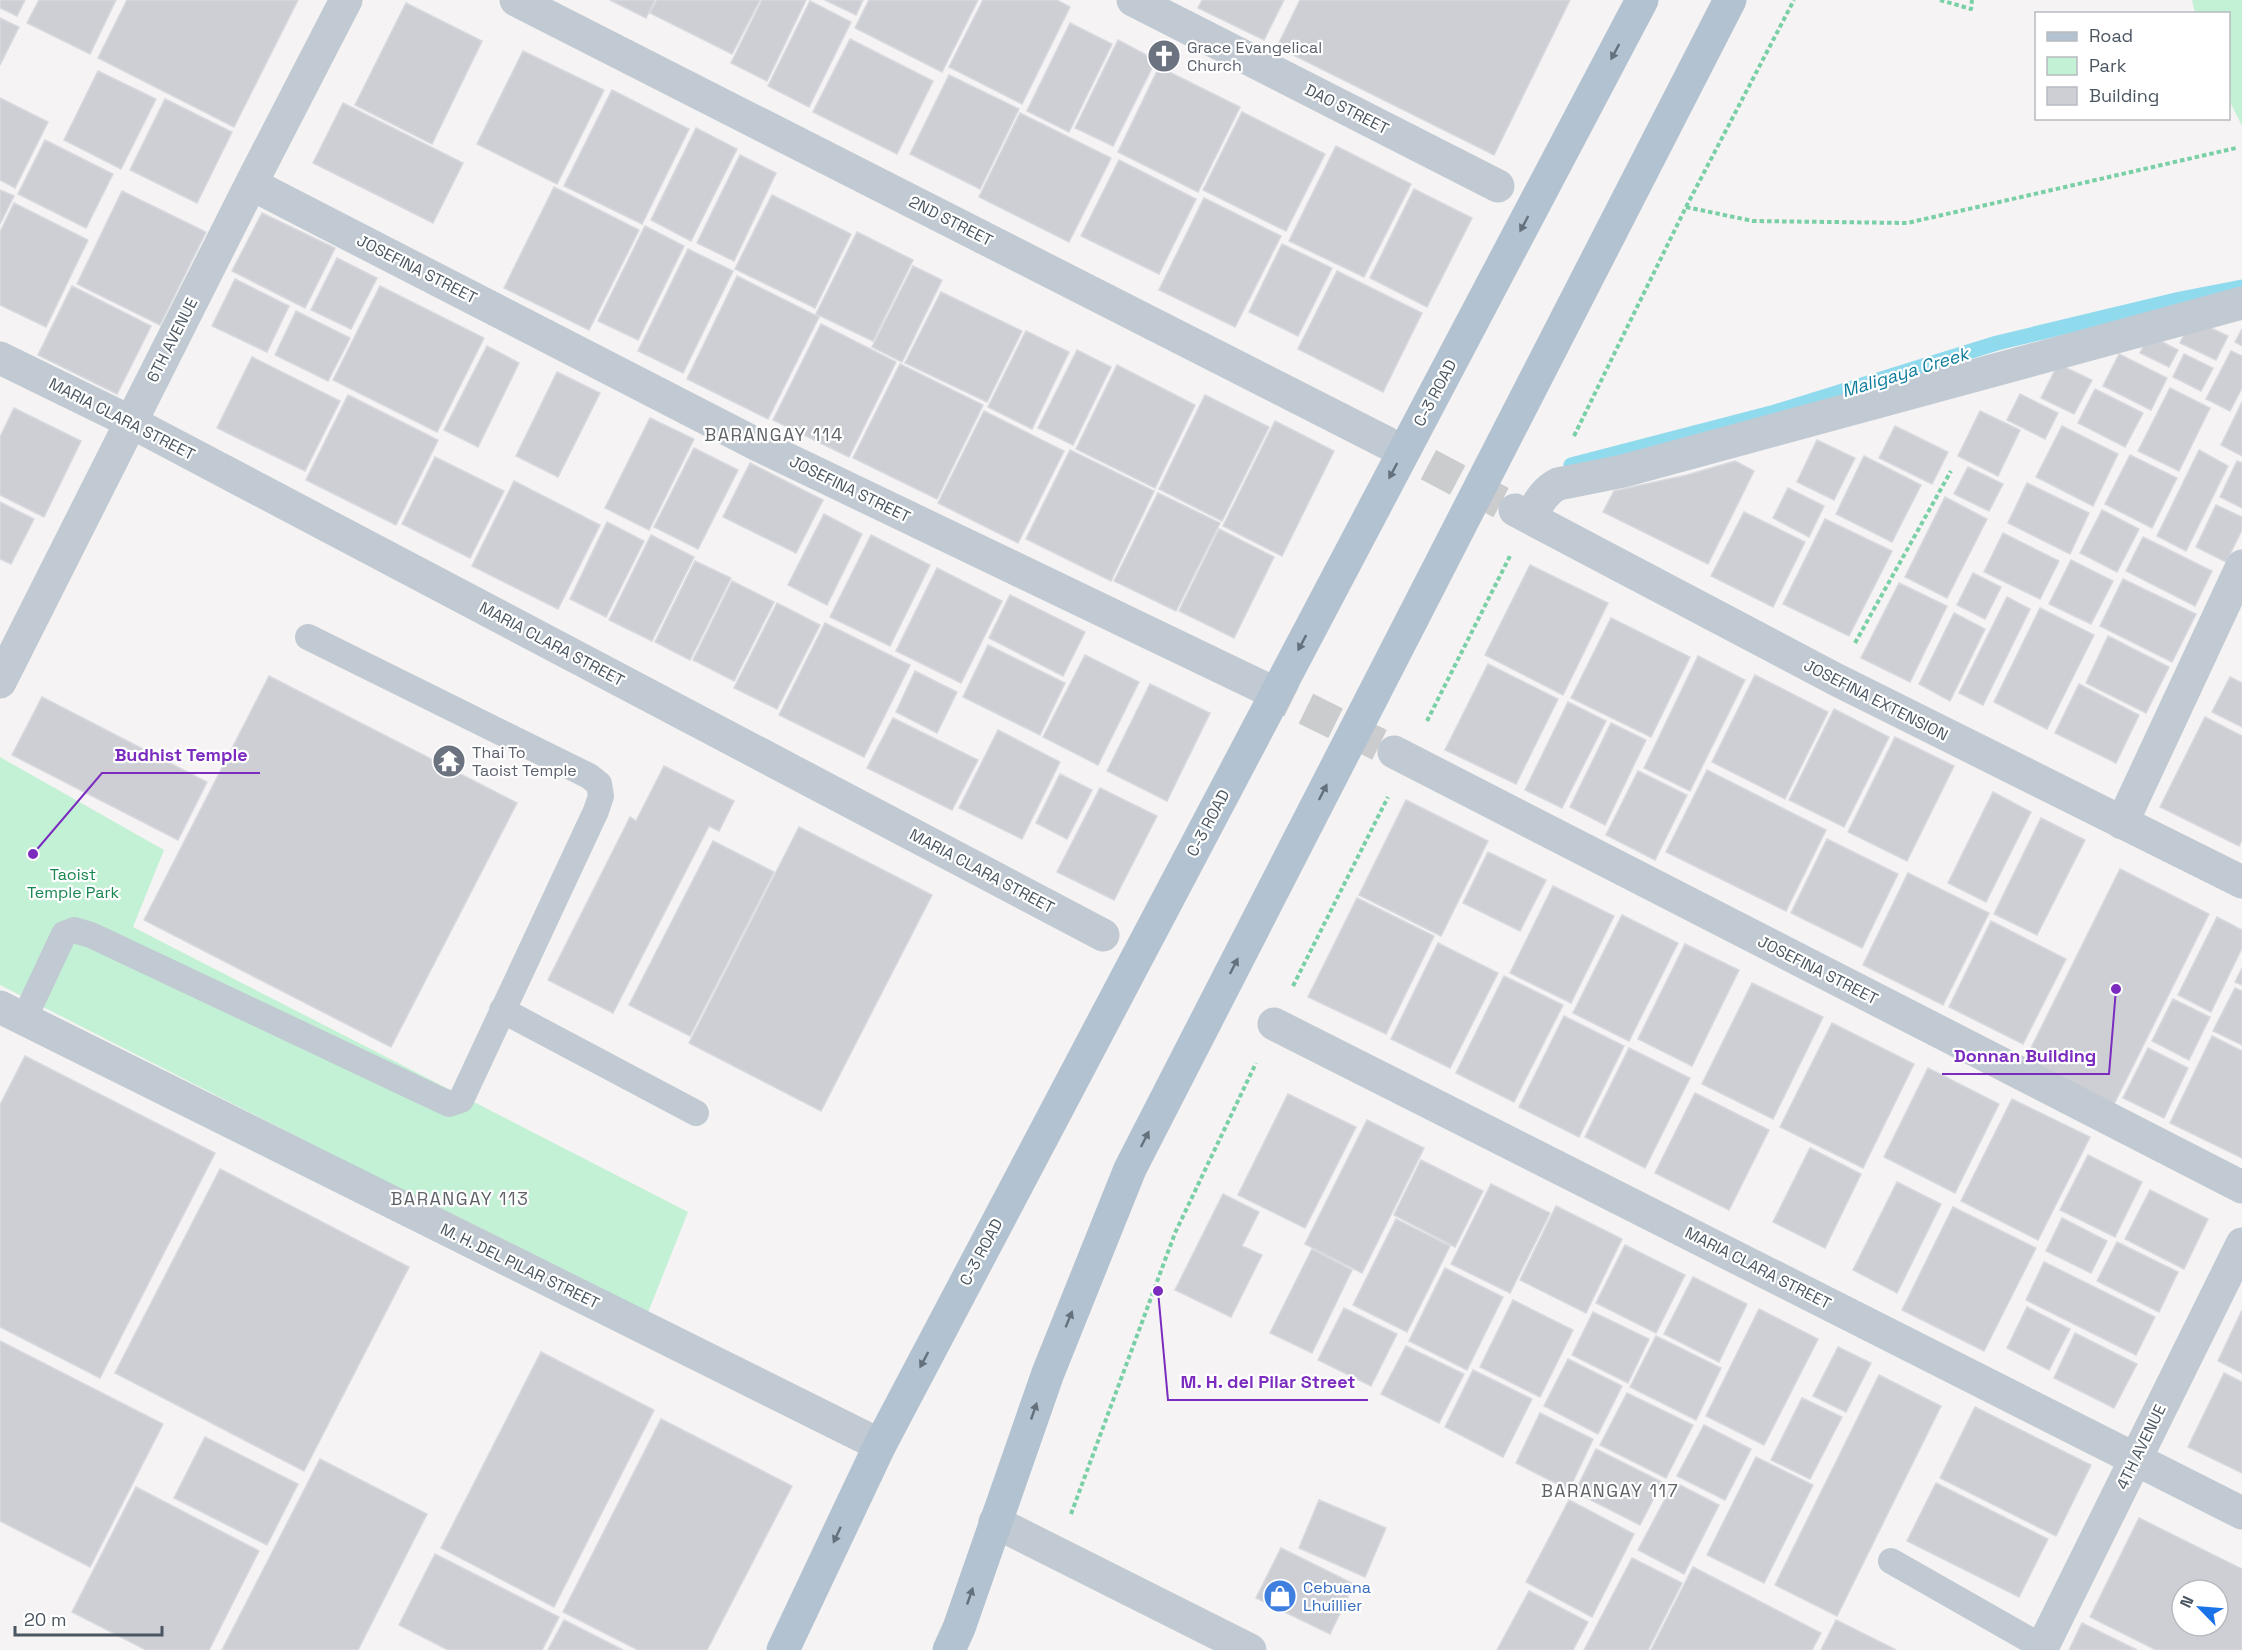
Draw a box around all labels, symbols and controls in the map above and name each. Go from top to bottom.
legend [2035,12,2230,120]
text: Road [2089,24,2133,47]
place label: Grace Evangelical Church [1187,37,1322,76]
church icon: Grace Evangelical Church [1146,38,1182,74]
one-way arrow [1610,43,1620,60]
text: Park [2089,54,2127,77]
street label: DAO STREET [1301,79,1393,139]
text: Building [2089,84,2159,107]
street label: 2ND STREET [906,191,996,251]
one-way arrow [1519,216,1529,233]
street label: JOSEFINA STREET [353,230,481,308]
street label: 6TH AVENUE [142,294,202,386]
water label: Maligaya Creek [1839,341,1973,402]
street label: C-3 ROAD [1409,356,1461,430]
street label: MARIA CLARA STREET [45,373,199,465]
district label: BARANGAY 114 [704,423,844,446]
street label: JOSEFINA STREET [786,451,914,527]
one-way arrow [1389,462,1399,480]
street label: MARIA CLARA STREET [476,597,628,691]
one-way arrow [1297,635,1307,652]
street label: JOSEFINA EXTENSION [1800,654,1952,746]
callout: Budhist Temple [102,737,260,773]
place label: Thai To Taoist Temple [472,742,577,781]
text: Budhist Temple [114,743,248,766]
temple icon: Thai To Taoist Temple [431,743,467,779]
one-way arrow [1318,784,1328,801]
street label: C-3 ROAD [1182,786,1234,860]
street label: MARIA CLARA STREET [906,824,1058,918]
park label: Taoist Temple Park [27,864,119,903]
street label: JOSEFINA STREET [1754,931,1882,1009]
one-way arrow [1229,957,1239,974]
callout: Donnan Building [1942,1038,2109,1074]
text: Donnan Building [1954,1044,2096,1067]
one-way arrow [1140,1130,1150,1147]
district label: BARANGAY 113 [391,1187,529,1210]
street label: C-3 ROAD [955,1215,1007,1289]
street label: M. H. DEL PILAR STREET [437,1218,603,1314]
street label: MARIA CLARA STREET [1681,1222,1835,1314]
one-way arrow [1065,1310,1075,1328]
one-way arrow [919,1352,929,1369]
callout: M. H. del Pilar Street [1168,1364,1368,1400]
text: M. H. del Pilar Street [1181,1370,1355,1393]
street label: 4TH AVENUE [2111,1401,2171,1493]
one-way arrow [1030,1402,1040,1420]
district label: BARANGAY 117 [1541,1479,1679,1502]
one-way arrow [833,1526,842,1543]
place label: Cebuana Lhuillier [1303,1577,1371,1616]
shop icon: Cebuana Lhuillier [1262,1578,1298,1614]
north arrow [2170,1578,2230,1638]
one-way arrow [966,1586,976,1604]
text: N [2175,1593,2199,1611]
scale bar [15,1599,162,1637]
text: 20 m [24,1608,67,1631]

